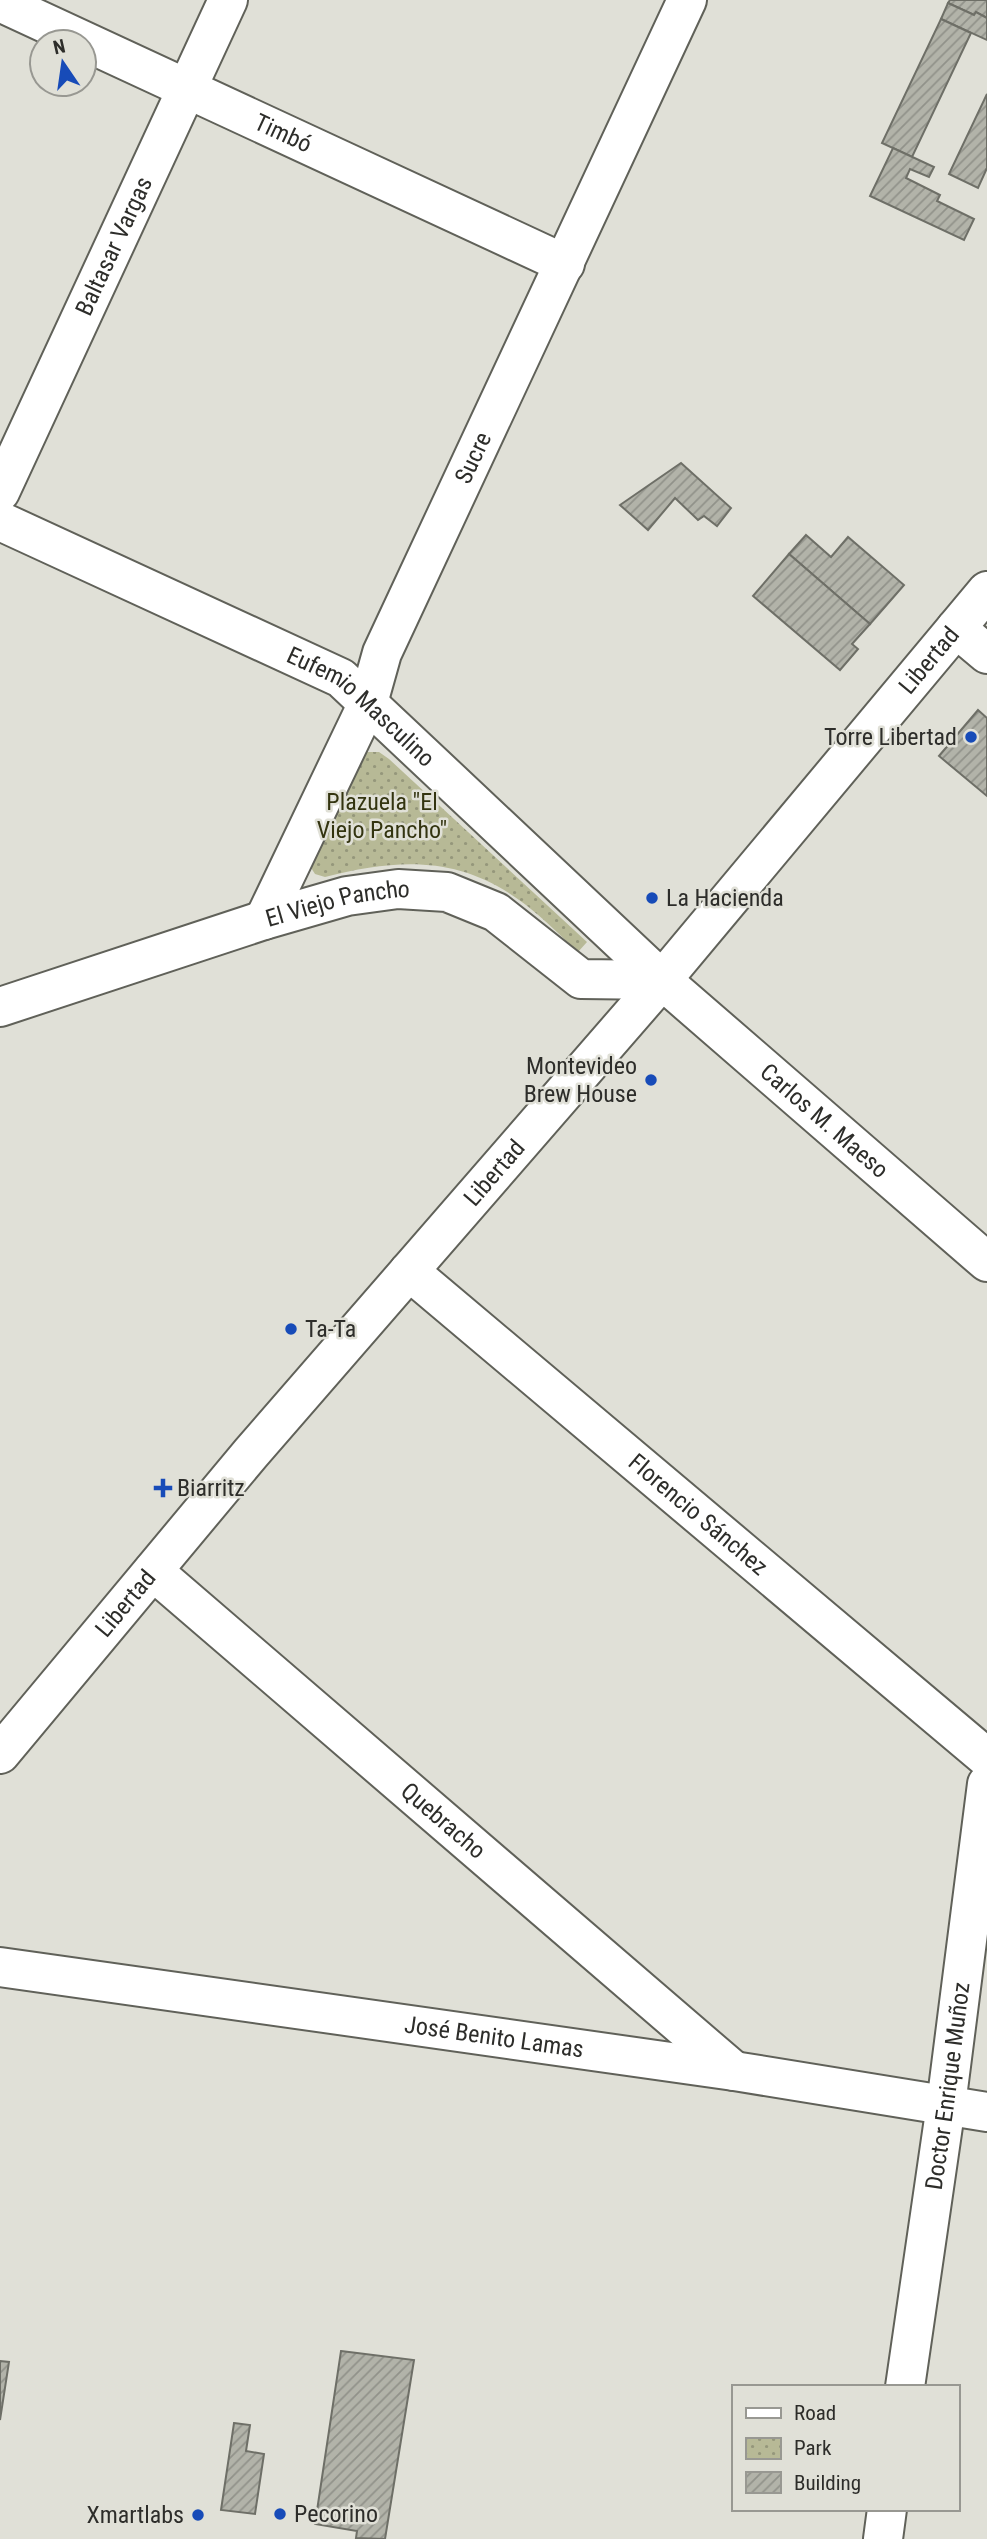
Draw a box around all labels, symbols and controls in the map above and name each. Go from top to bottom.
north arrow [28,28,98,98]
text: N [51,34,68,59]
street label: Timbó [250,108,316,159]
street label: Baltasar Vargas [70,172,158,320]
street label: Sucre [449,428,497,488]
street label: Libertad [893,621,965,699]
street label: Eufemio Masculino [283,641,440,773]
place label: Torre Libertad [824,723,957,751]
marker: Torre Libertad [963,729,979,745]
park label: Plazuela "El Viejo Pancho" [317,788,447,844]
street label: El Viejo Pancho [262,875,411,933]
place label: La Hacienda [666,884,784,912]
marker: La Hacienda [644,890,660,906]
place label: Montevideo Brew House [524,1052,637,1108]
street label: Carlos M. Maeso [755,1058,894,1184]
marker: Montevideo Brew House [643,1072,659,1088]
street label: Libertad [458,1134,531,1212]
place label: Ta-Ta [305,1315,356,1343]
marker: Ta-Ta [283,1321,299,1337]
street label: Florencio Sánchez [623,1448,773,1581]
place label: Biarritz [177,1474,245,1502]
marker: Biarritz [155,1480,171,1496]
street label: Libertad [90,1564,161,1643]
street label: Quebracho [395,1777,491,1865]
street label: Doctor Enrique Muñoz [920,1981,976,2192]
street label: José Benito Lamas [403,2010,586,2064]
legend [732,2385,959,2511]
text: Road [794,2401,836,2425]
text: Park [794,2436,832,2460]
text: Building [794,2471,861,2495]
place label: Pecorino [294,2500,378,2528]
place label: Xmartlabs [86,2501,184,2529]
marker: Pecorino [272,2506,288,2522]
marker: Xmartlabs [190,2507,206,2523]

